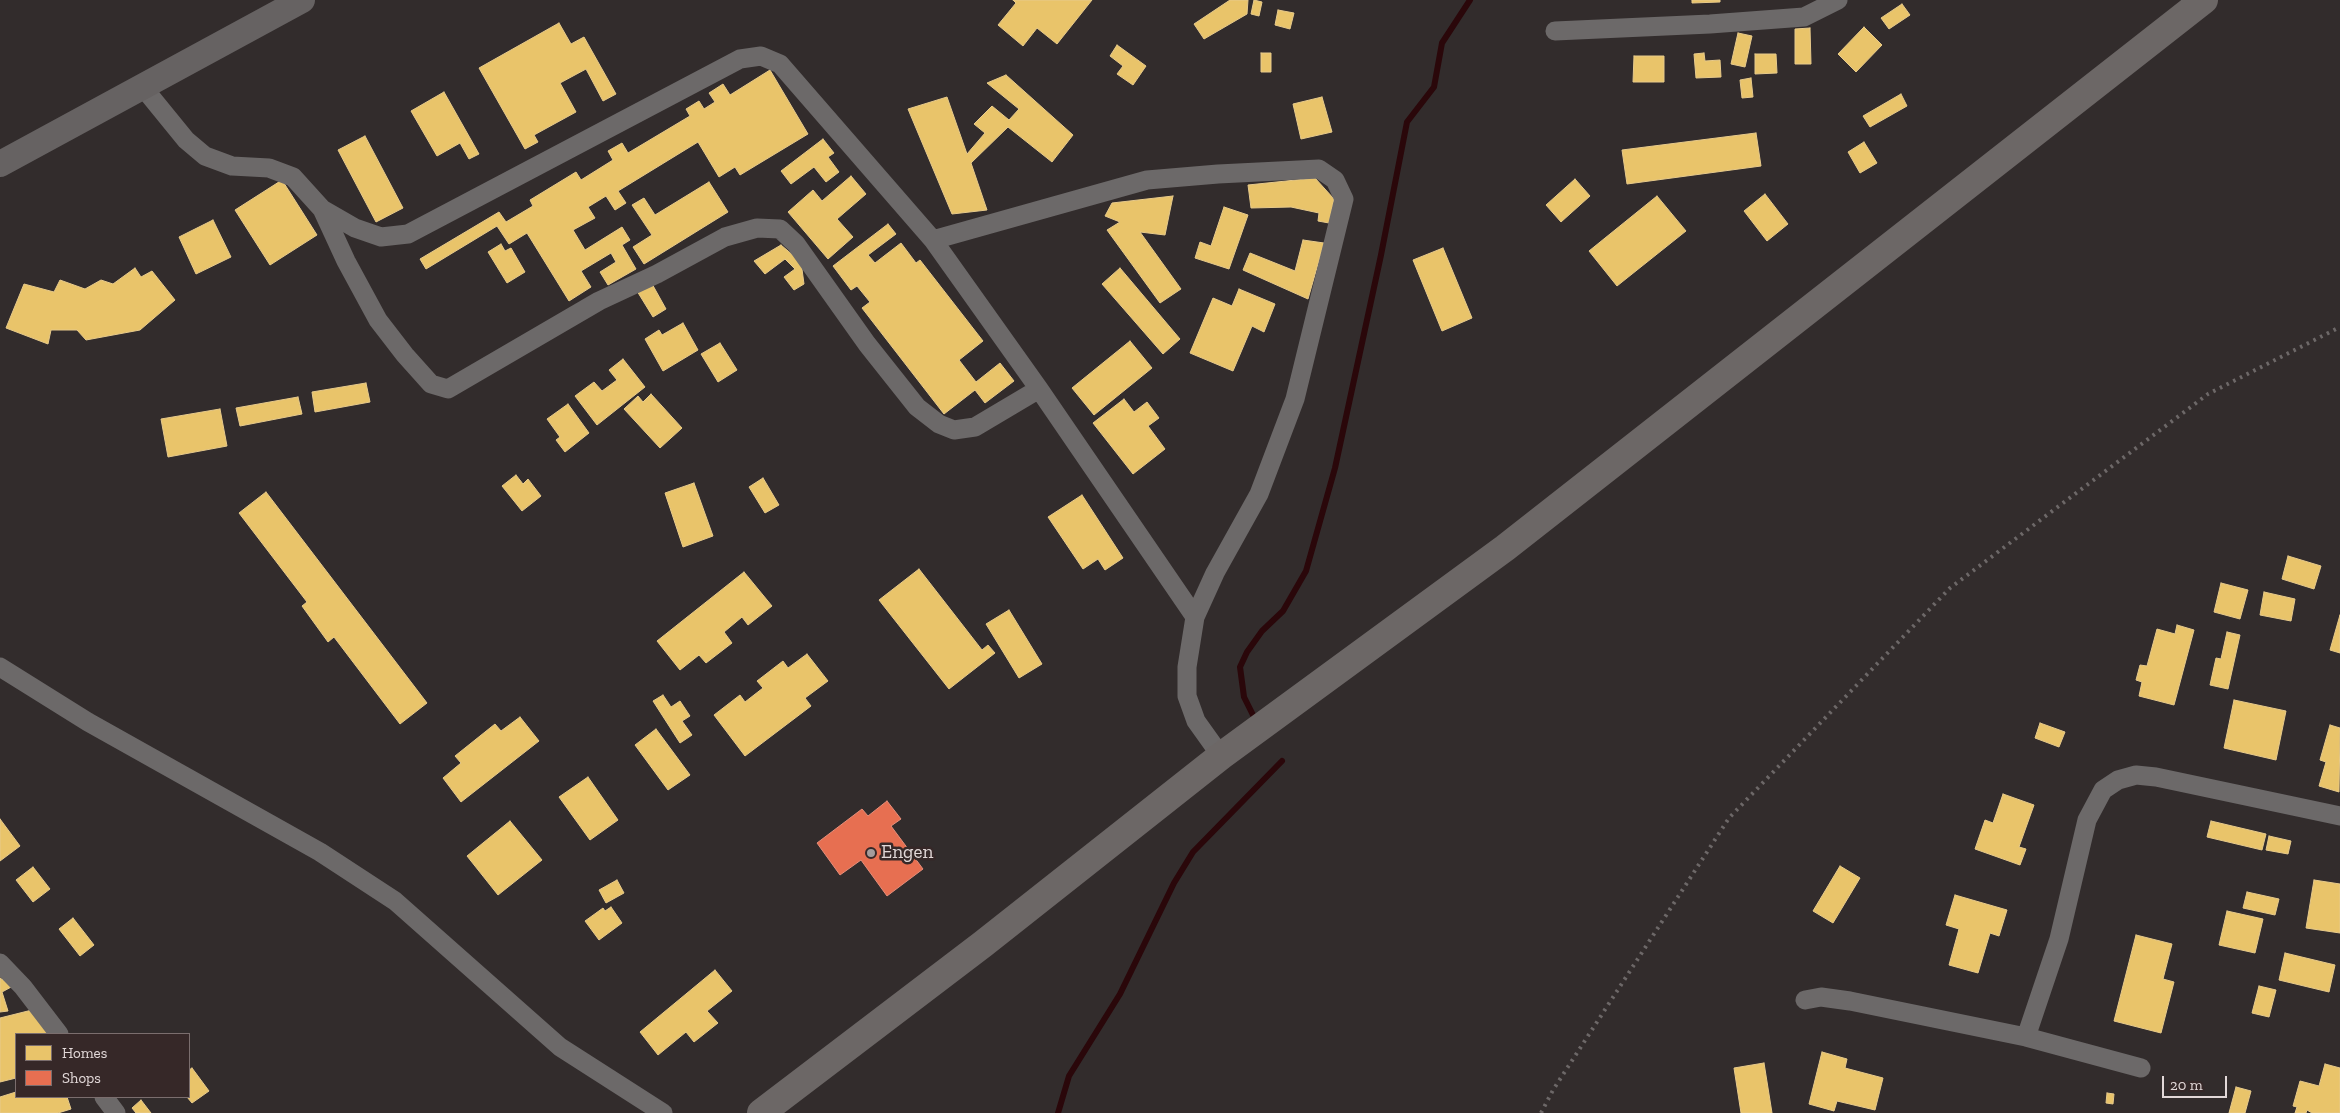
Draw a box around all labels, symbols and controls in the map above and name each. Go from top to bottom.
place label: Engen [881,842,933,864]
marker: Engen [865,847,877,859]
legend [15,1033,190,1098]
text: Homes [62,1044,107,1062]
scale bar [2165,1066,2230,1098]
text: Shops [62,1069,101,1087]
text: 20 m [2170,1076,2203,1094]

